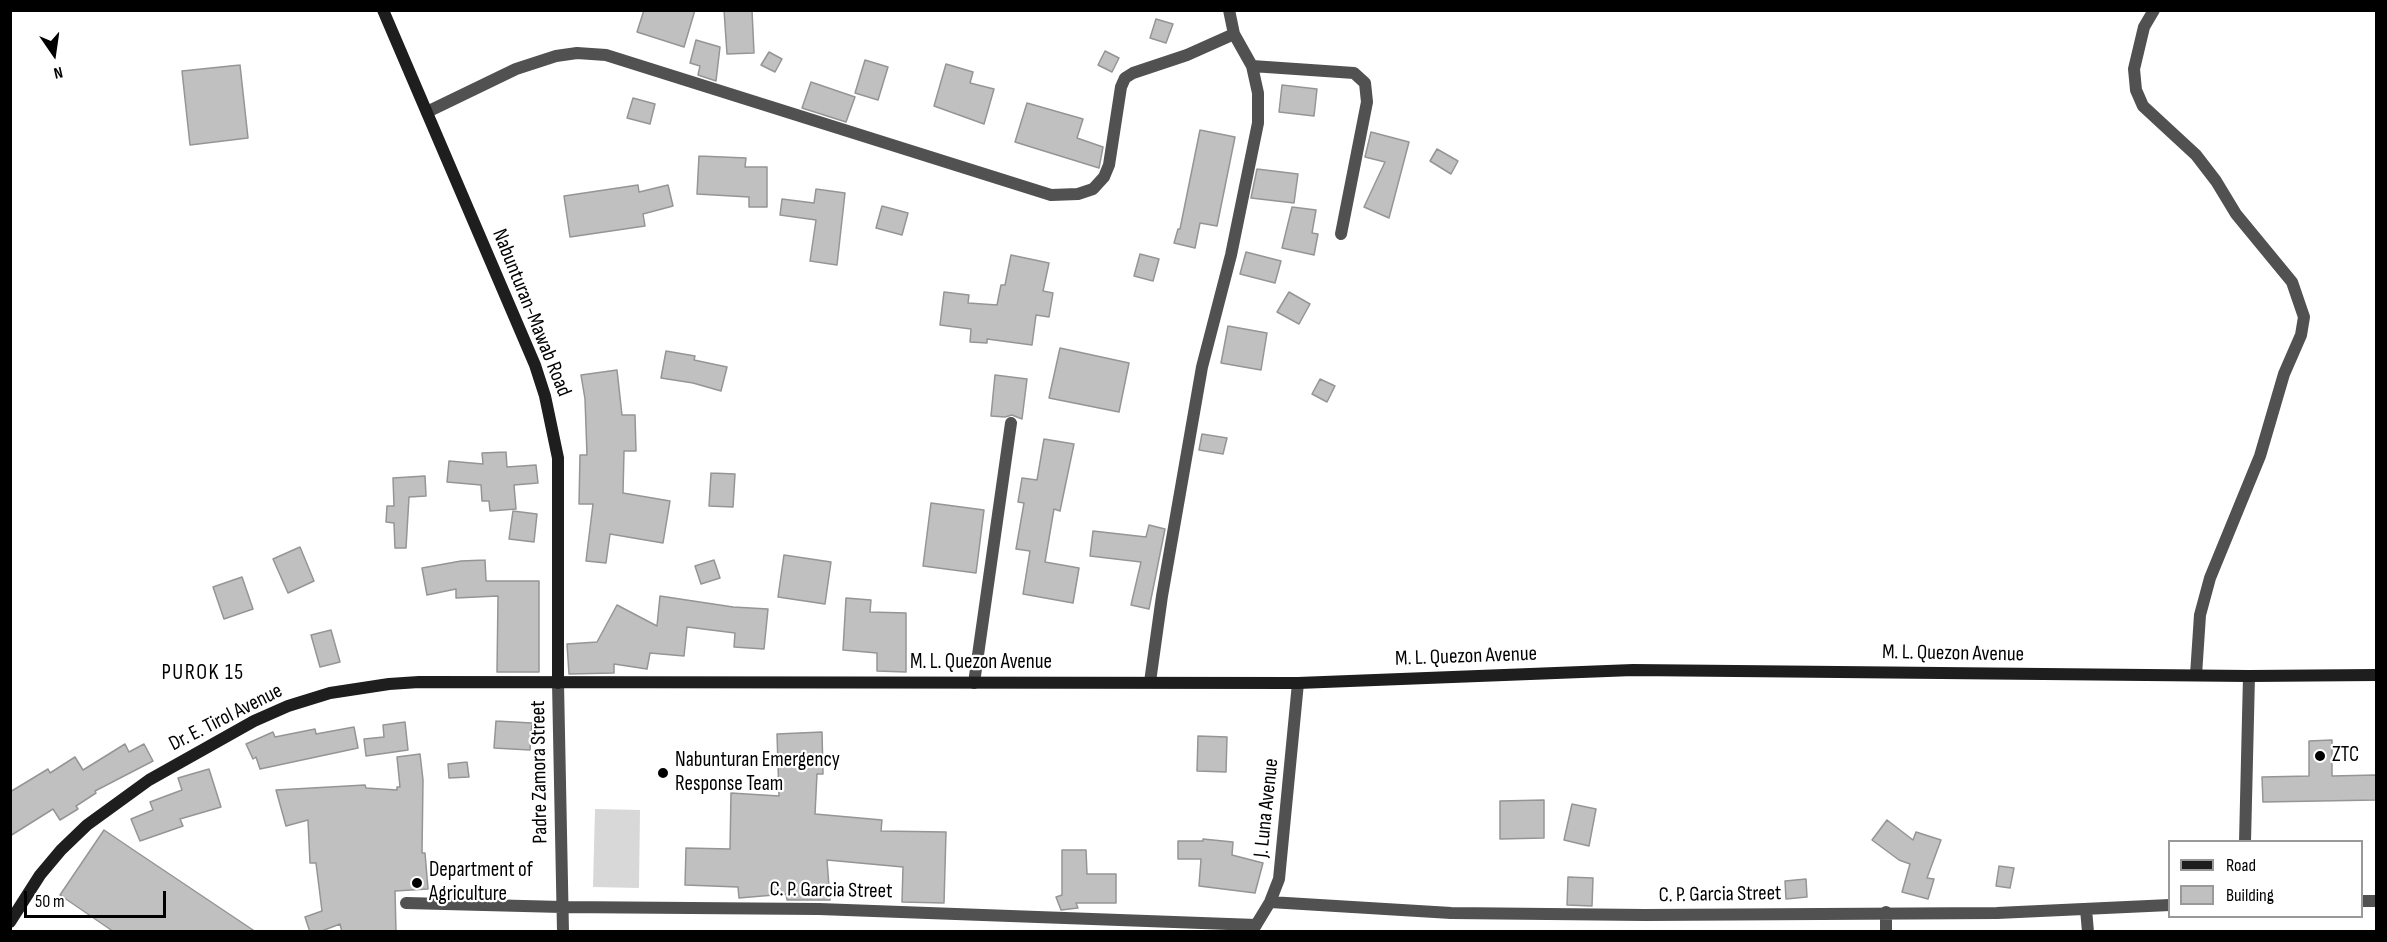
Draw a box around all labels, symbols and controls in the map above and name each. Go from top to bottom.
north arrow [24,24,84,84]
text: N [52,62,64,82]
street label: Nabunturan-Mawab Road [486,226,576,400]
street label: M. L. Quezon Avenue [1882,640,2024,668]
street label: M. L. Quezon Avenue [1395,642,1537,672]
street label: M. L. Quezon Avenue [910,650,1052,676]
district label: PUROK 15 [161,660,245,686]
street label: Dr. E. Tirol Avenue [165,679,287,757]
street label: Padre Zamora Street [526,700,554,844]
place label: ZTC [2332,743,2359,769]
place label: Nabunturan Emergency Response Team [675,748,840,798]
marker: ZTC [2313,749,2327,763]
street label: J. Luna Avenue [1249,757,1285,859]
marker: Nabunturan Emergency Response Team [656,766,670,780]
legend [2168,840,2363,918]
text: Road [2226,855,2256,876]
place label: Department of Agriculture [429,858,533,908]
marker: Department of Agriculture [410,876,424,890]
street label: C. P. Garcia Street [769,877,893,905]
scale bar [27,879,170,917]
street label: C. P. Garcia Street [1658,881,1782,909]
text: Building [2226,885,2274,906]
text: 50 m [35,891,65,912]

